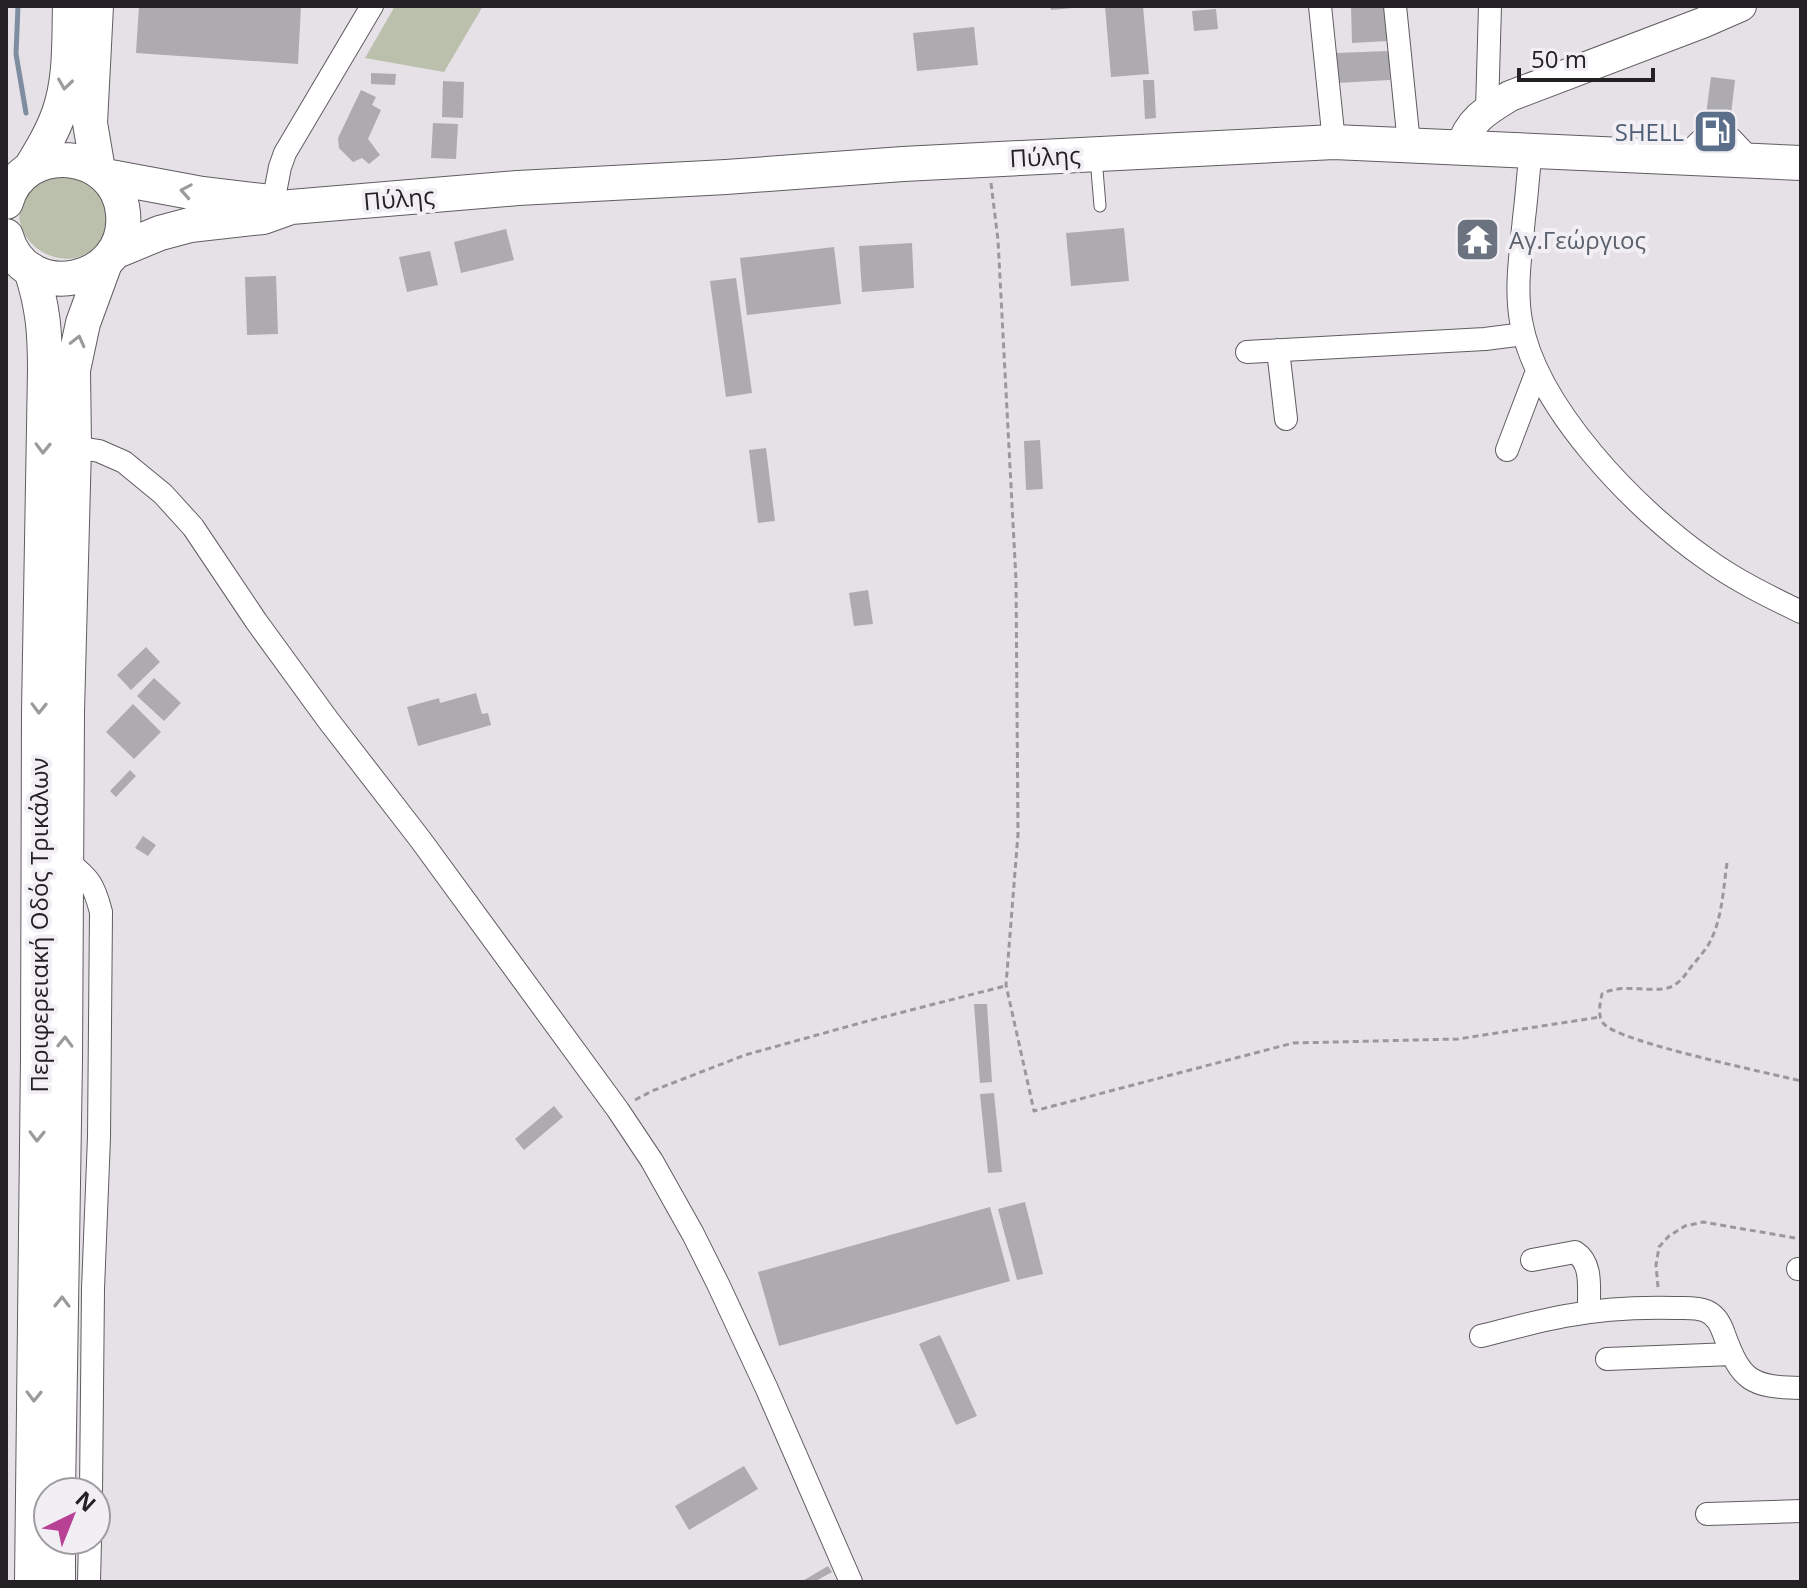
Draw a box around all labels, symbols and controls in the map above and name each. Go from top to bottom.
scale bar [1519,32,1653,82]
text: 50 m [1531,42,1587,75]
one-way arrow [57,77,74,91]
fuel station icon: SHELL [1691,107,1739,155]
place label: SHELL [1615,115,1684,148]
street label: Πύλης [1009,138,1081,174]
street label: Πύλης [362,178,436,218]
one-way arrow [180,183,193,200]
temple icon: Αγ.Γεώργιος [1454,215,1502,263]
place label: Αγ.Γεώργιος [1509,223,1646,256]
one-way arrow [69,335,86,349]
one-way arrow [34,442,52,455]
one-way arrow [30,702,48,715]
street label: Περιφερειακή Οδός Τρικάλων [22,757,55,1093]
one-way arrow [57,1035,74,1048]
one-way arrow [29,1130,46,1143]
one-way arrow [53,1295,70,1308]
one-way arrow [25,1390,43,1403]
north arrow [32,1476,112,1556]
text: N [70,1484,103,1518]

